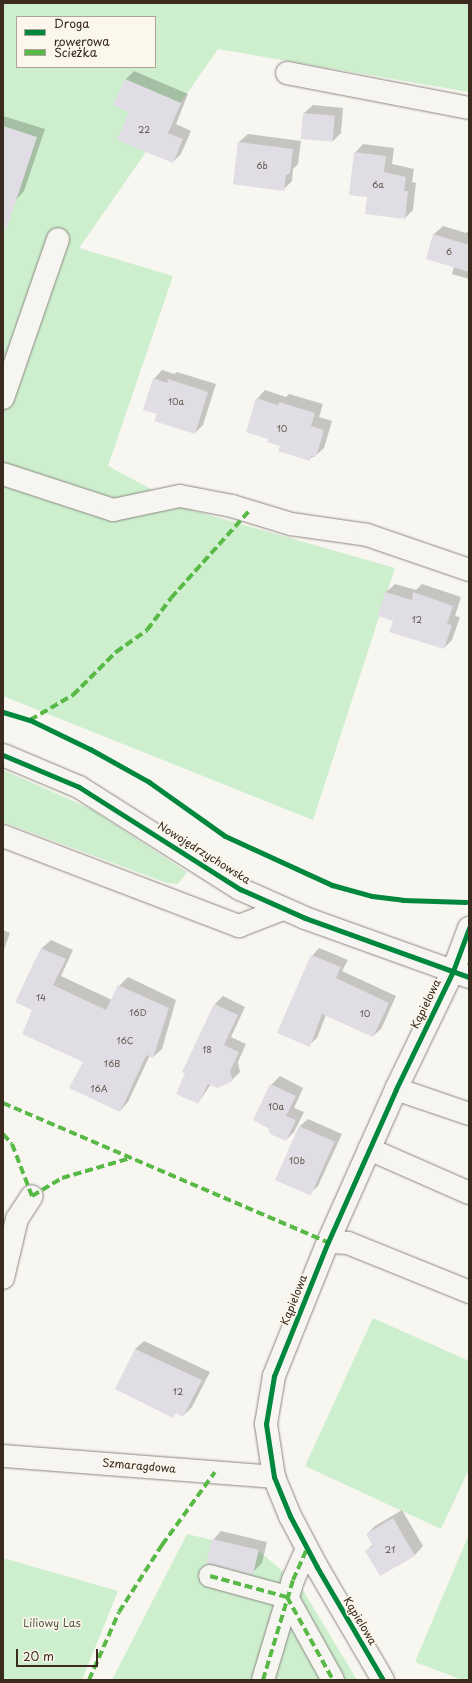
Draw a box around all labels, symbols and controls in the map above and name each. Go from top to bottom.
text: Droga rowerowa [54,14,110,50]
legend [16,16,156,68]
text: Ścieżka [54,43,97,61]
house number: 22 [138,124,150,134]
house number: 6b [256,160,268,170]
house number: 6a [372,179,384,189]
house number: 6 [446,246,452,256]
house number: 10a [168,396,184,406]
house number: 10 [277,423,287,433]
house number: 12 [412,614,422,624]
street label: Nowojędrzychowska [155,819,253,887]
street label: Kąpielowa [408,977,444,1031]
house number: 14 [36,992,46,1002]
house number: 16D [129,1007,147,1017]
house number: 10 [360,1008,370,1018]
house number: 16C [116,1035,134,1045]
house number: 18 [202,1044,212,1054]
house number: 16B [104,1058,120,1068]
house number: 16A [90,1083,108,1093]
house number: 10a [268,1101,284,1111]
house number: 10b [289,1155,305,1165]
street label: Kąpielowa [278,1273,310,1327]
house number: 12 [173,1386,183,1396]
street label: Szmaragdowa [101,1456,177,1476]
house number: 21 [385,1544,395,1554]
street label: Kąpielowa [341,1595,379,1647]
park label: Liliowy Las [23,1616,81,1630]
scale bar [18,1641,100,1667]
text: 20 m [23,1647,54,1665]

